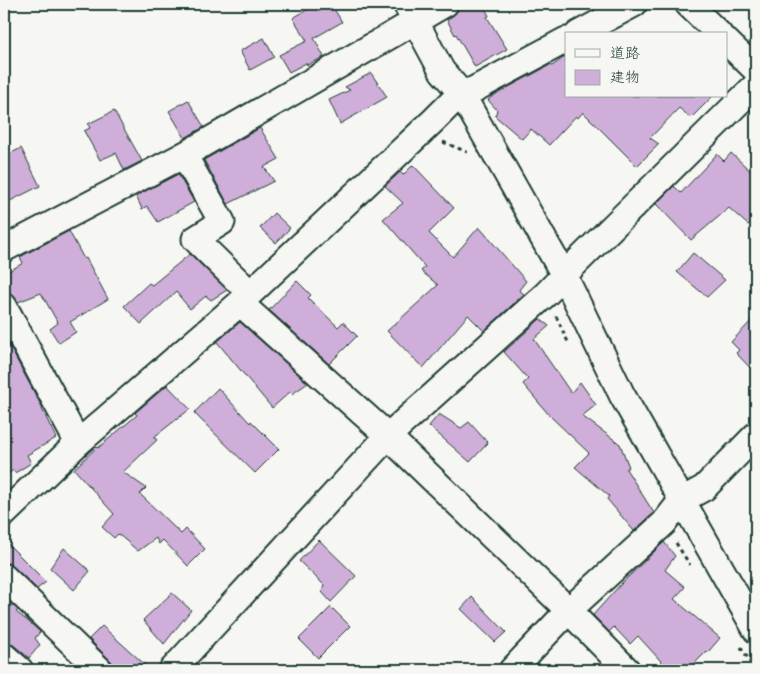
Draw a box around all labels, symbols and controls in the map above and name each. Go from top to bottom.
legend [565,32,728,98]
text: 道路 [610,44,640,63]
text: 建物 [610,68,640,87]

